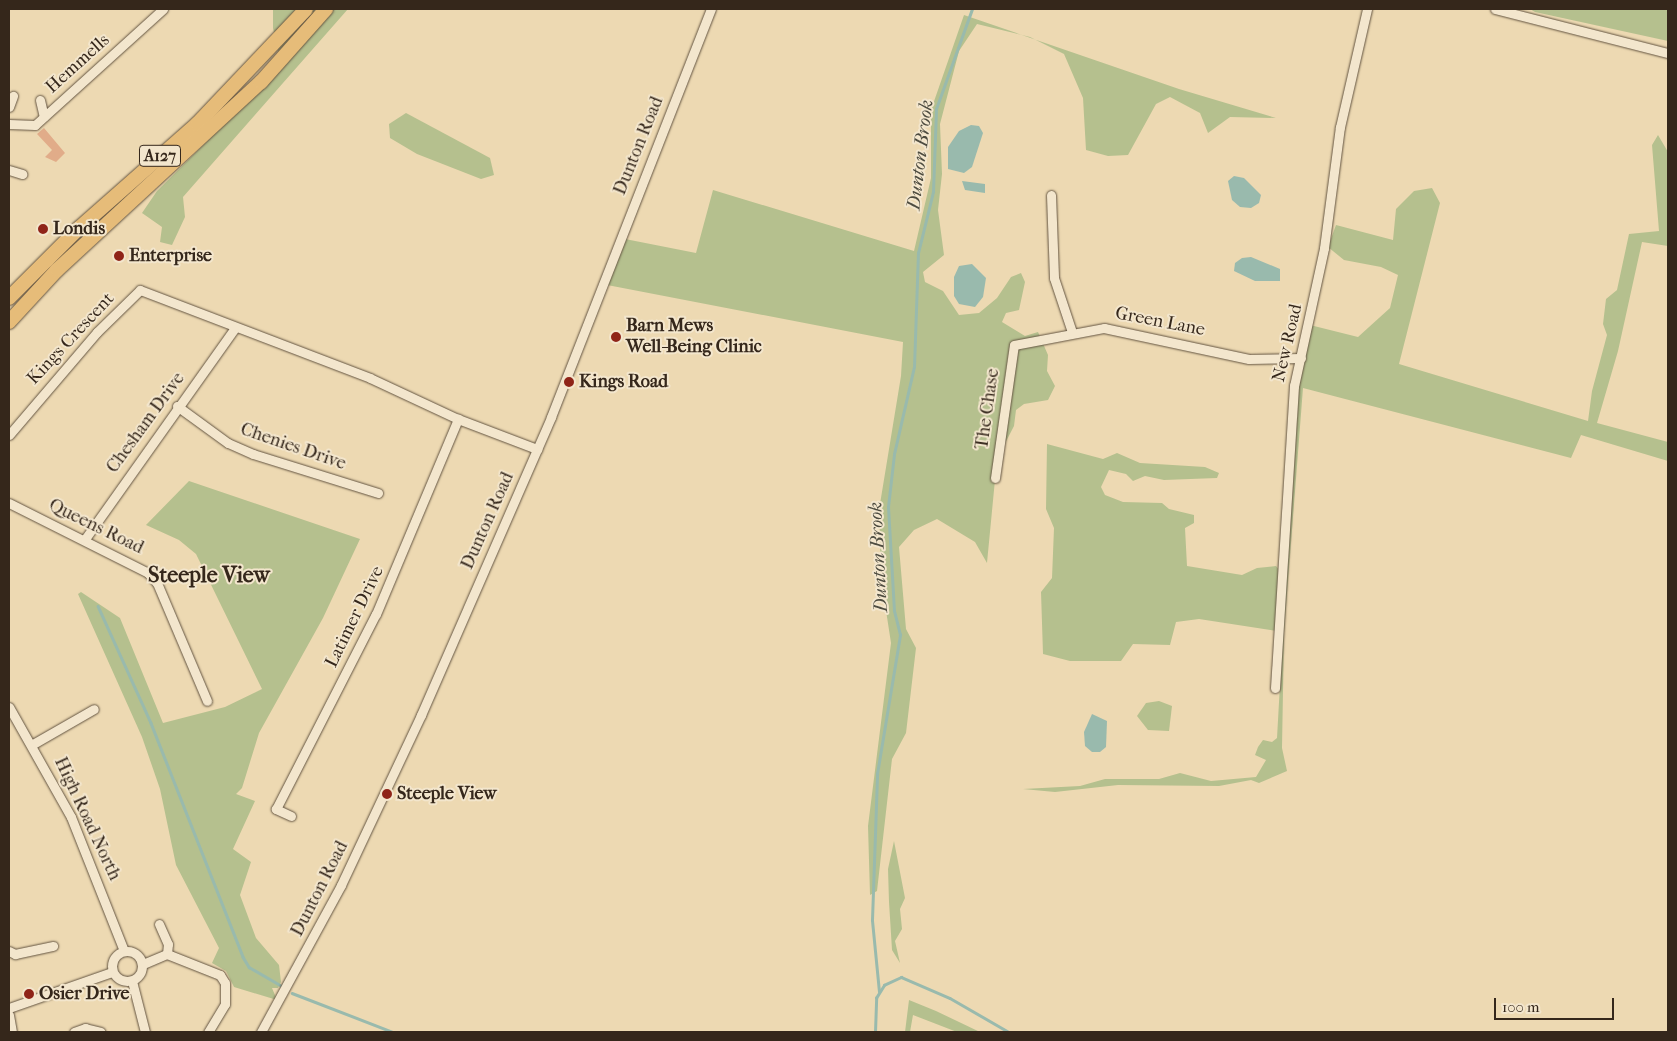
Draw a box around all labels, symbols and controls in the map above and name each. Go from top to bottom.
street label: Hemmells [42,30,114,98]
street label: Dunton Road [609,94,669,198]
water label: Dunton Brook [903,99,939,211]
road number: A127 [139,142,181,170]
place label: Londis [53,218,105,240]
marker: Londis [37,223,49,235]
place label: Enterprise [129,245,212,267]
marker: Enterprise [113,250,125,262]
street label: Kings Crescent [23,289,119,389]
street label: New Road [1269,302,1307,384]
street label: Green Lane [1113,303,1207,341]
place label: Barn Mews Well-Being Clinic [626,316,762,358]
marker: Barn Mews Well-Being Clinic [610,331,622,343]
street label: The Chase [972,367,1004,451]
street label: Chesham Drive [102,369,190,477]
place label: Kings Road [579,371,668,393]
marker: Kings Road [563,376,575,388]
street label: Chenies Drive [237,419,349,475]
street label: Dunton Road [457,469,519,573]
street label: Queens Road [45,495,147,559]
water label: Dunton Brook [865,501,893,613]
district label: Steeple View [148,563,270,589]
street label: Latimer Drive [321,563,389,671]
street label: High Road North [49,754,125,884]
place label: Steeple View [397,783,497,805]
marker: Steeple View [381,788,393,800]
street label: Dunton Road [287,838,353,940]
place label: Osier Drive [39,983,129,1005]
marker: Osier Drive [23,988,35,1000]
scale bar [1497,988,1617,1020]
text: 100 m [1502,998,1540,1016]

